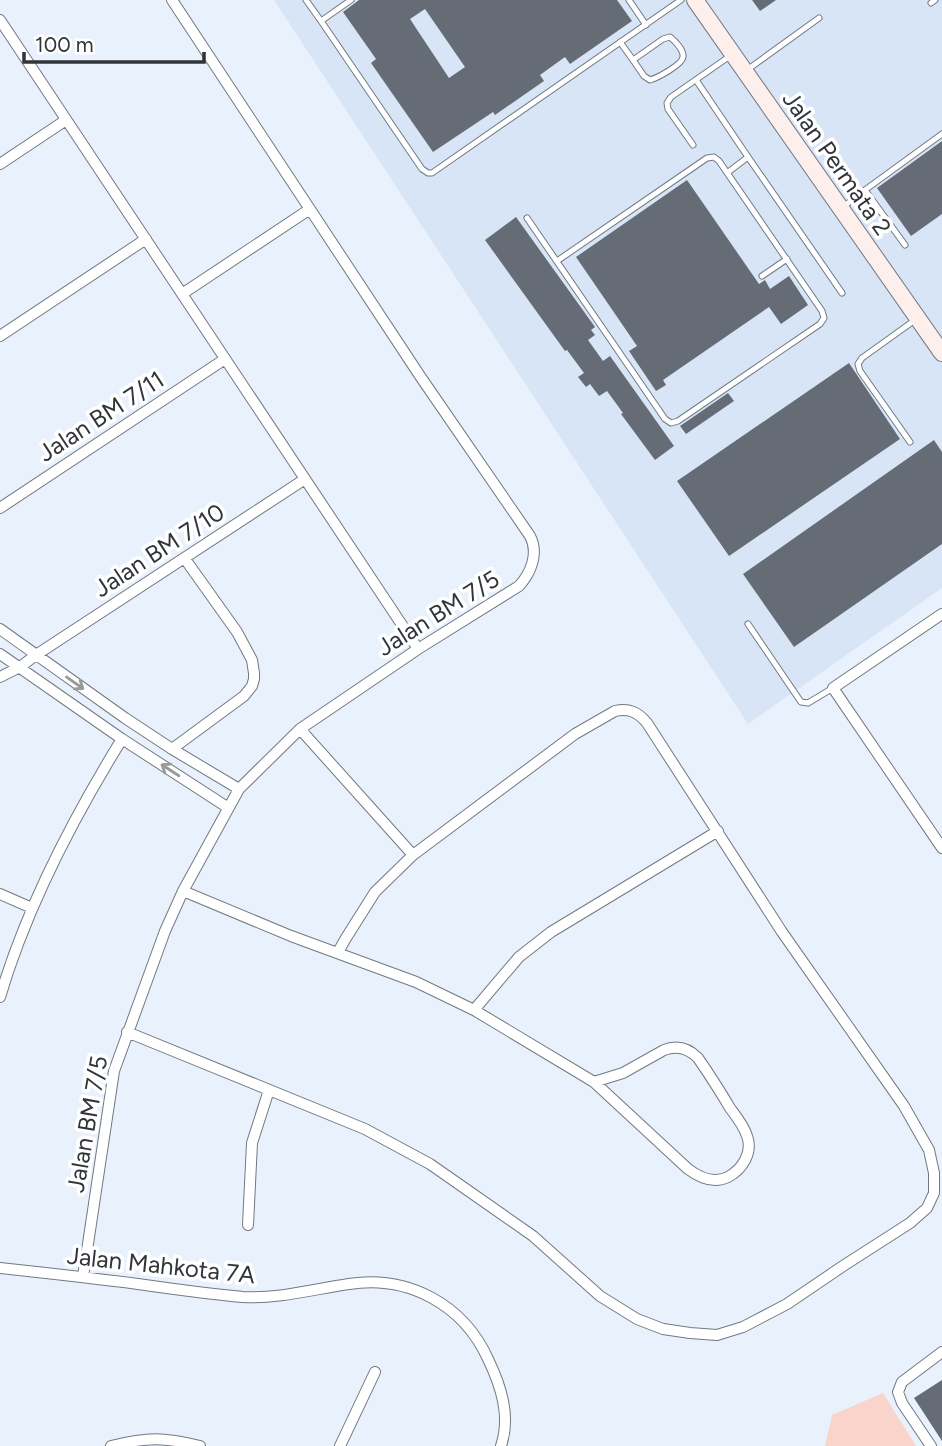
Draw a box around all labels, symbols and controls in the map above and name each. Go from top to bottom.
scale bar [24,21,205,65]
text: 100 m [35,32,94,57]
street label: Jalan Permata 2 [776,85,898,241]
street label: Jalan BM 7/11 [33,365,169,467]
street label: Jalan BM 7/10 [88,497,230,603]
street label: Jalan BM 7/5 [372,564,504,662]
one-way arrow [65,676,84,690]
one-way arrow [161,763,180,778]
street label: Jalan BM 7/5 [61,1053,113,1195]
street label: Jalan Mahkota 7A [66,1241,257,1289]

